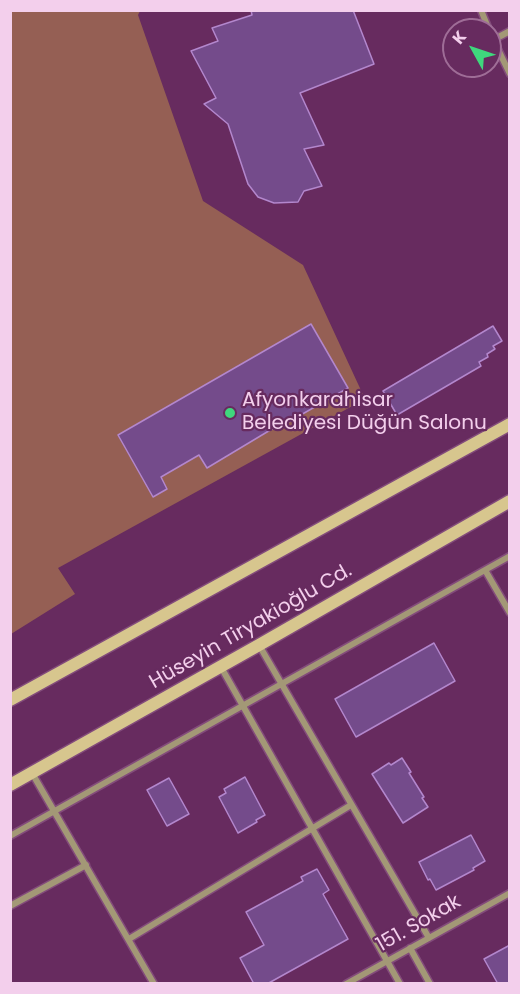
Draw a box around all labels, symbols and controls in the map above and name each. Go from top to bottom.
north arrow [442,18,502,78]
text: K [447,26,472,49]
place label: Afyonkarahisar Belediyesi Düğün Salonu [242,389,487,436]
marker: Afyonkarahisar Belediyesi Düğün Salonu [223,406,237,420]
street label: Hüseyin Tiryakioğlu Cd. [146,559,356,695]
street label: 151. Sokak [372,890,466,958]

